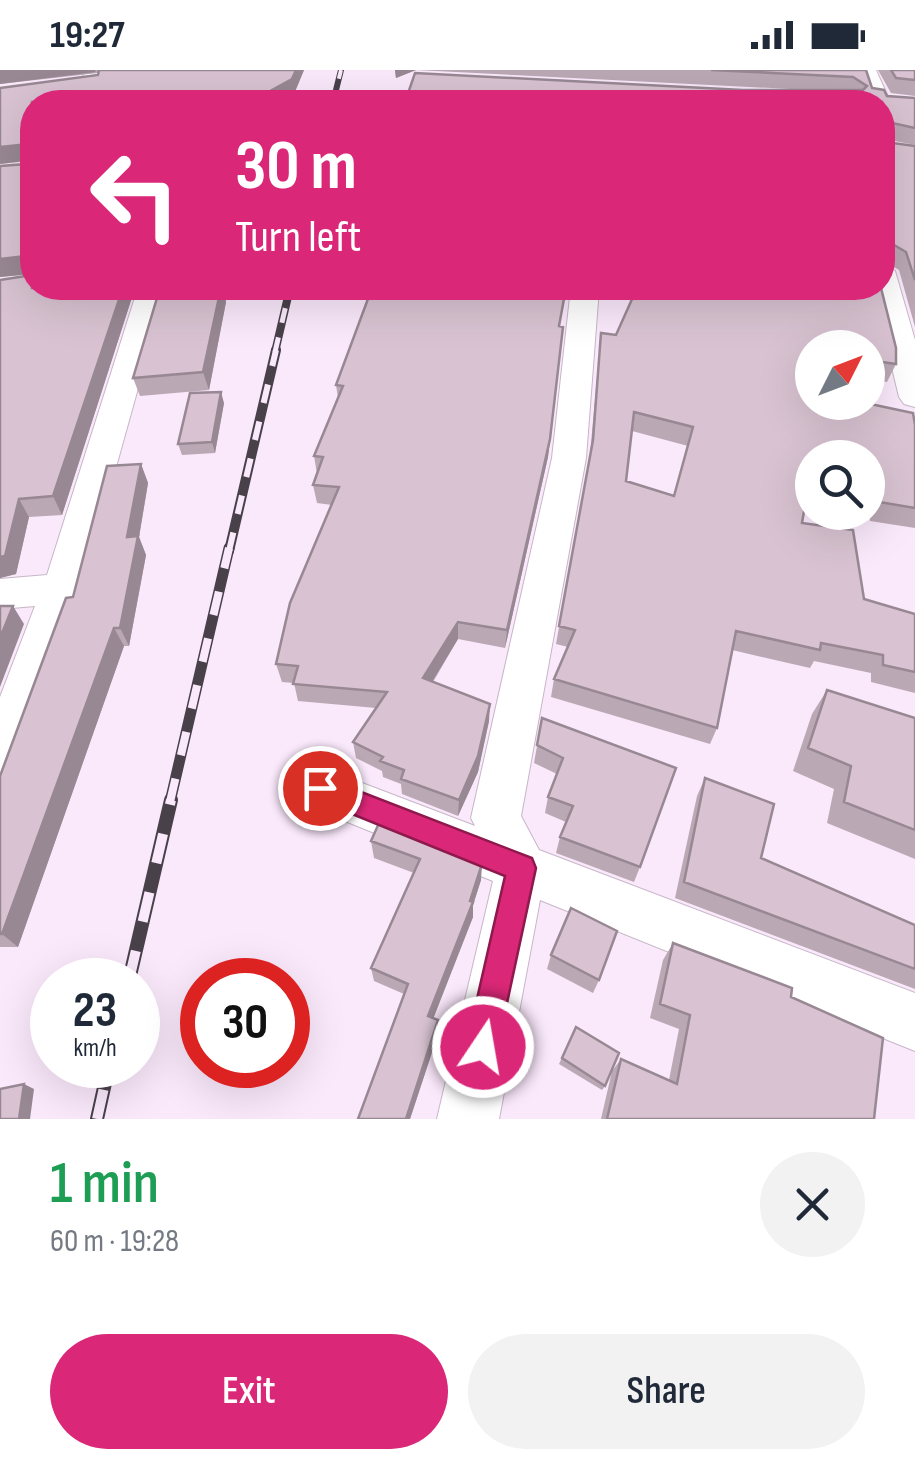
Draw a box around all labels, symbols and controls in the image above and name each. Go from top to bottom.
text: 19:27 [50,13,125,58]
text: 30 m [235,125,357,209]
icon: left [70,130,200,260]
text: Turn left [235,210,361,265]
north arrow [795,330,885,420]
map controls [795,330,885,530]
button: search [795,440,885,530]
pin [278,746,363,831]
icon: arrive [293,761,348,816]
speed limit sign: 30 [180,958,310,1088]
text: 23 [73,981,117,1041]
position arrow [431,995,535,1099]
text: km/h [73,1033,117,1064]
text: 1 min [50,1148,159,1220]
button: close [760,1152,865,1257]
text: 60 m · 19:28 [50,1222,179,1261]
button: Exit [50,1334,448,1449]
button: Share [468,1334,865,1449]

